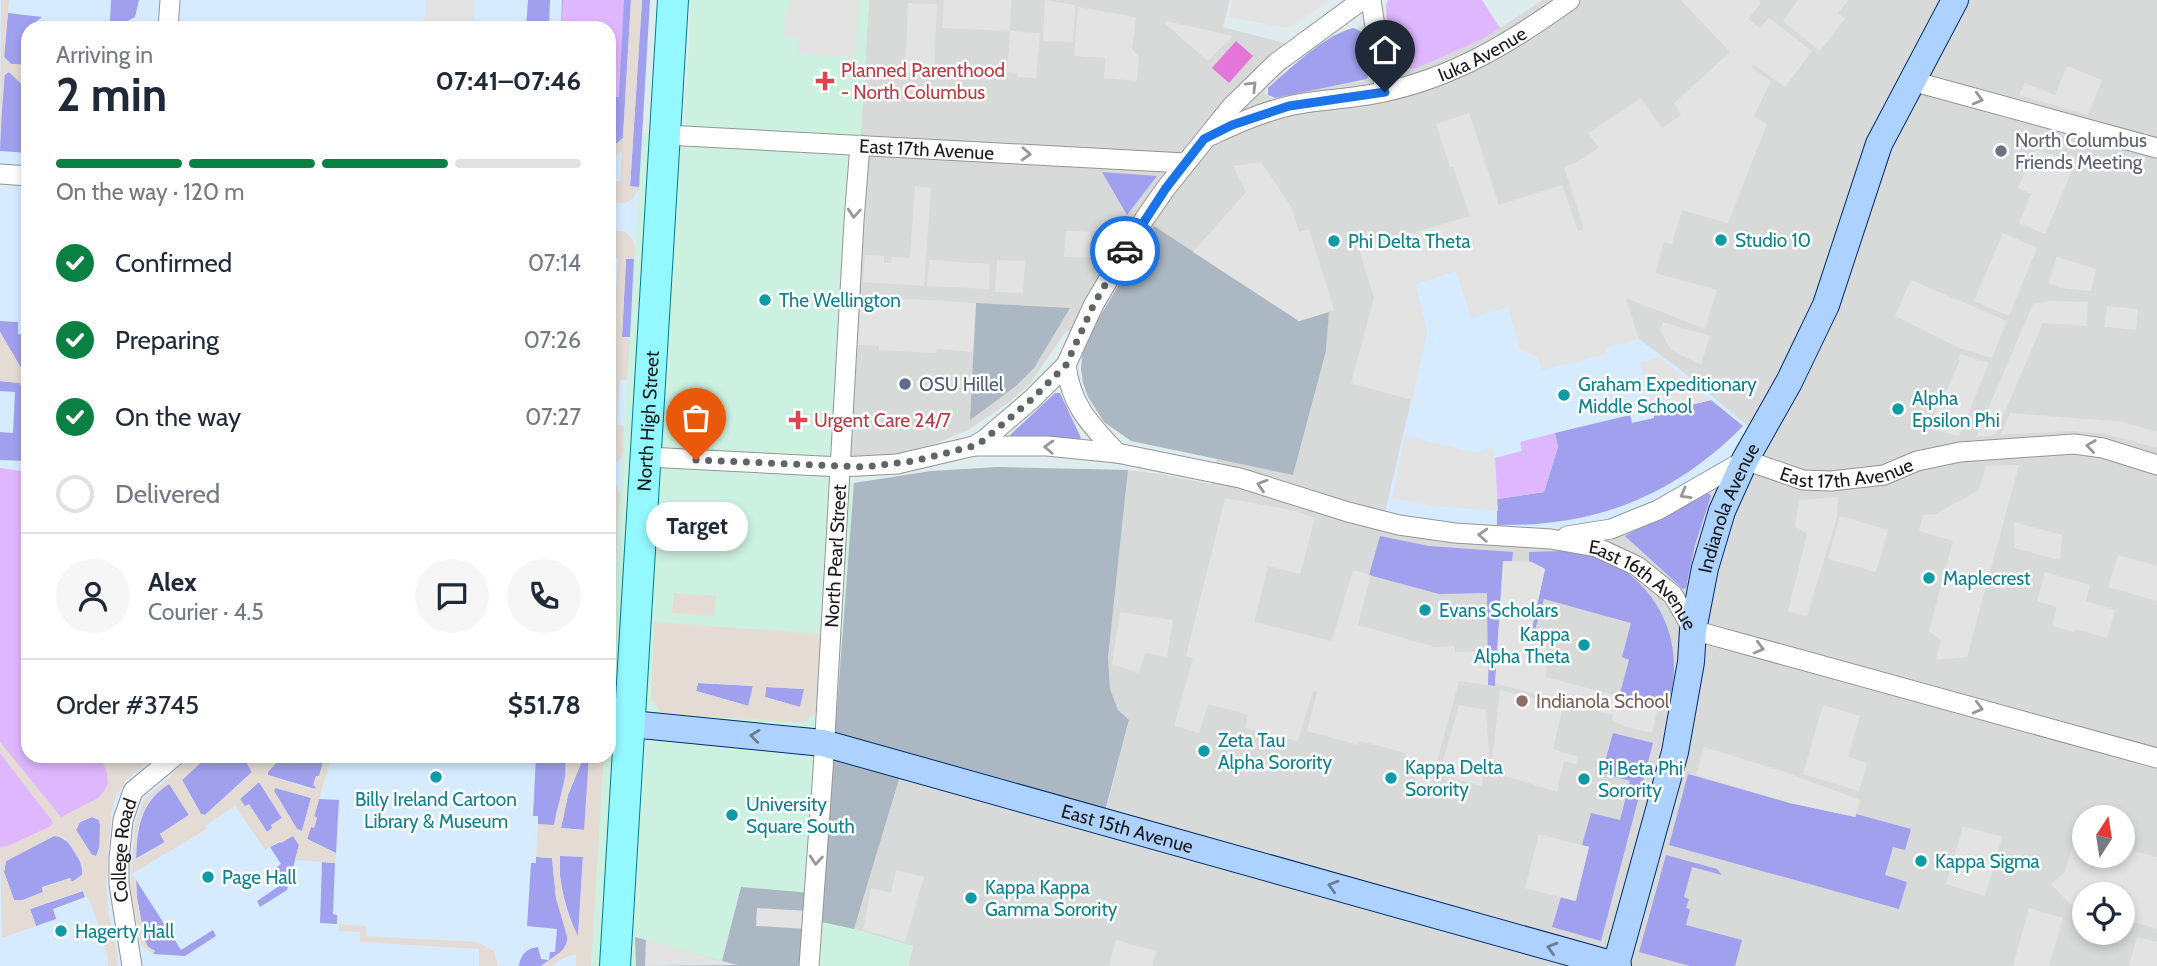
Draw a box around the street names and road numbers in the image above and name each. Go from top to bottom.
street label: Iuka Avenue [1435,22,1531,87]
street label: East 17th Avenue [858,134,995,165]
street label: North High Street [633,349,664,492]
street label: Indianola Avenue [1693,439,1764,575]
street label: East 17th Avenue [1777,453,1917,493]
street label: North Pearl Street [820,483,851,628]
street label: East 16th Avenue [1587,535,1702,634]
street label: College Road [108,795,142,904]
street label: East 15th Avenue [1059,799,1196,858]

